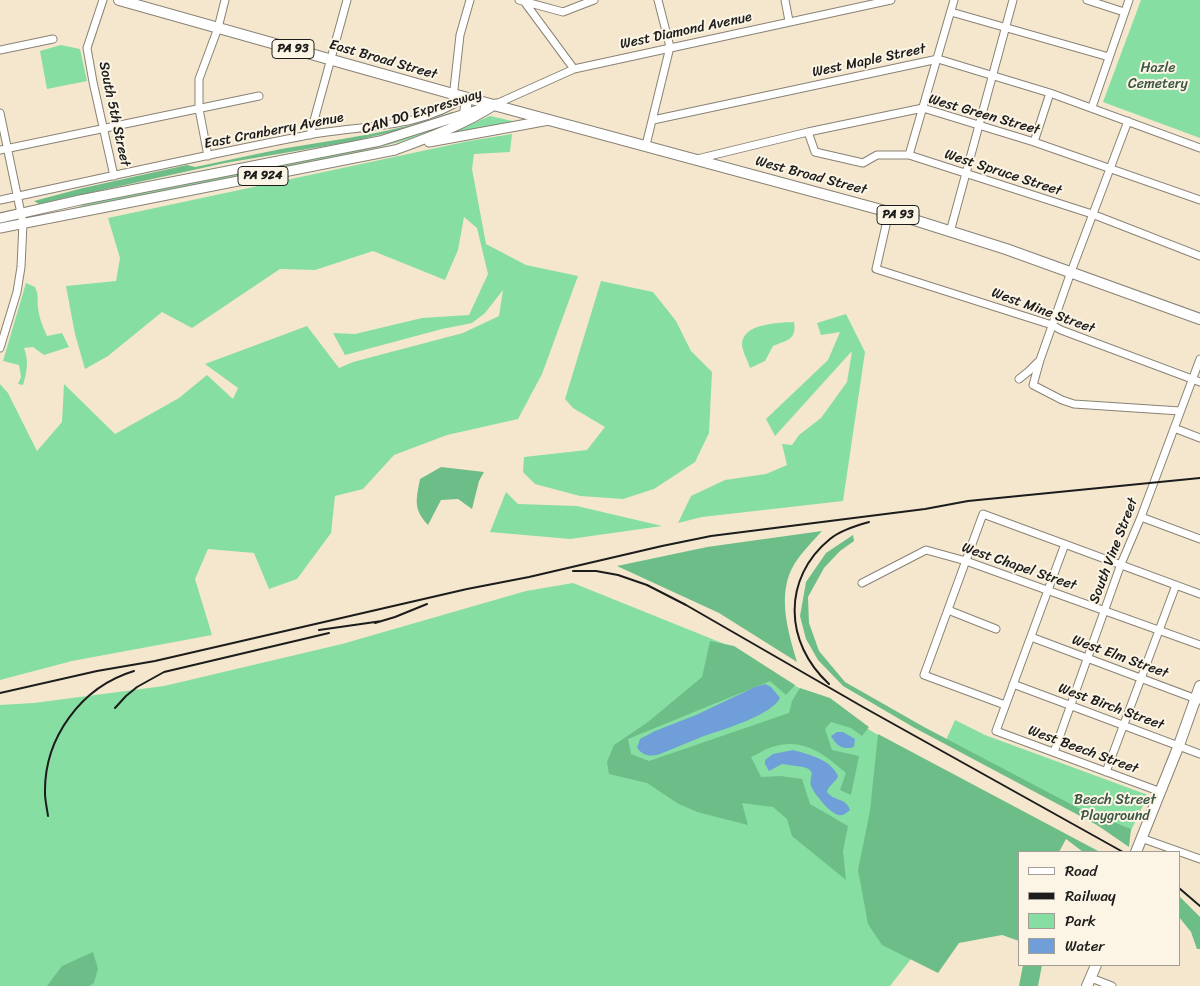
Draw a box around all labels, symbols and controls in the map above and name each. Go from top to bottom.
street label: West Diamond Avenue [619,9,753,53]
street label: East Broad Street [327,37,439,83]
road number: PA 93 [272,40,314,59]
street label: West Maple Street [811,41,927,81]
street label: South 5th Street [95,60,133,168]
park label: Hazle Cemetery [1128,60,1188,92]
street label: CAN DO Expressway [360,86,484,138]
street label: West Green Street [926,91,1042,139]
street label: East Cranberry Avenue [203,109,345,153]
street label: West Spruce Street [942,146,1064,200]
street label: West Broad Street [753,153,869,199]
road number: PA 924 [238,167,288,186]
road number: PA 93 [877,206,919,224]
street label: West Mine Street [989,285,1097,337]
street label: South Vine Street [1086,496,1142,606]
street label: West Chapel Street [959,539,1079,595]
street label: West Elm Street [1070,632,1170,682]
street label: West Birch Street [1056,680,1166,734]
street label: West Beech Street [1026,722,1140,778]
park label: Beech Street Playground [1074,792,1156,824]
legend [1018,851,1180,966]
text: Road [1065,858,1097,884]
text: Railway [1065,883,1116,909]
text: Park [1065,908,1096,934]
text: Water [1065,933,1105,959]

